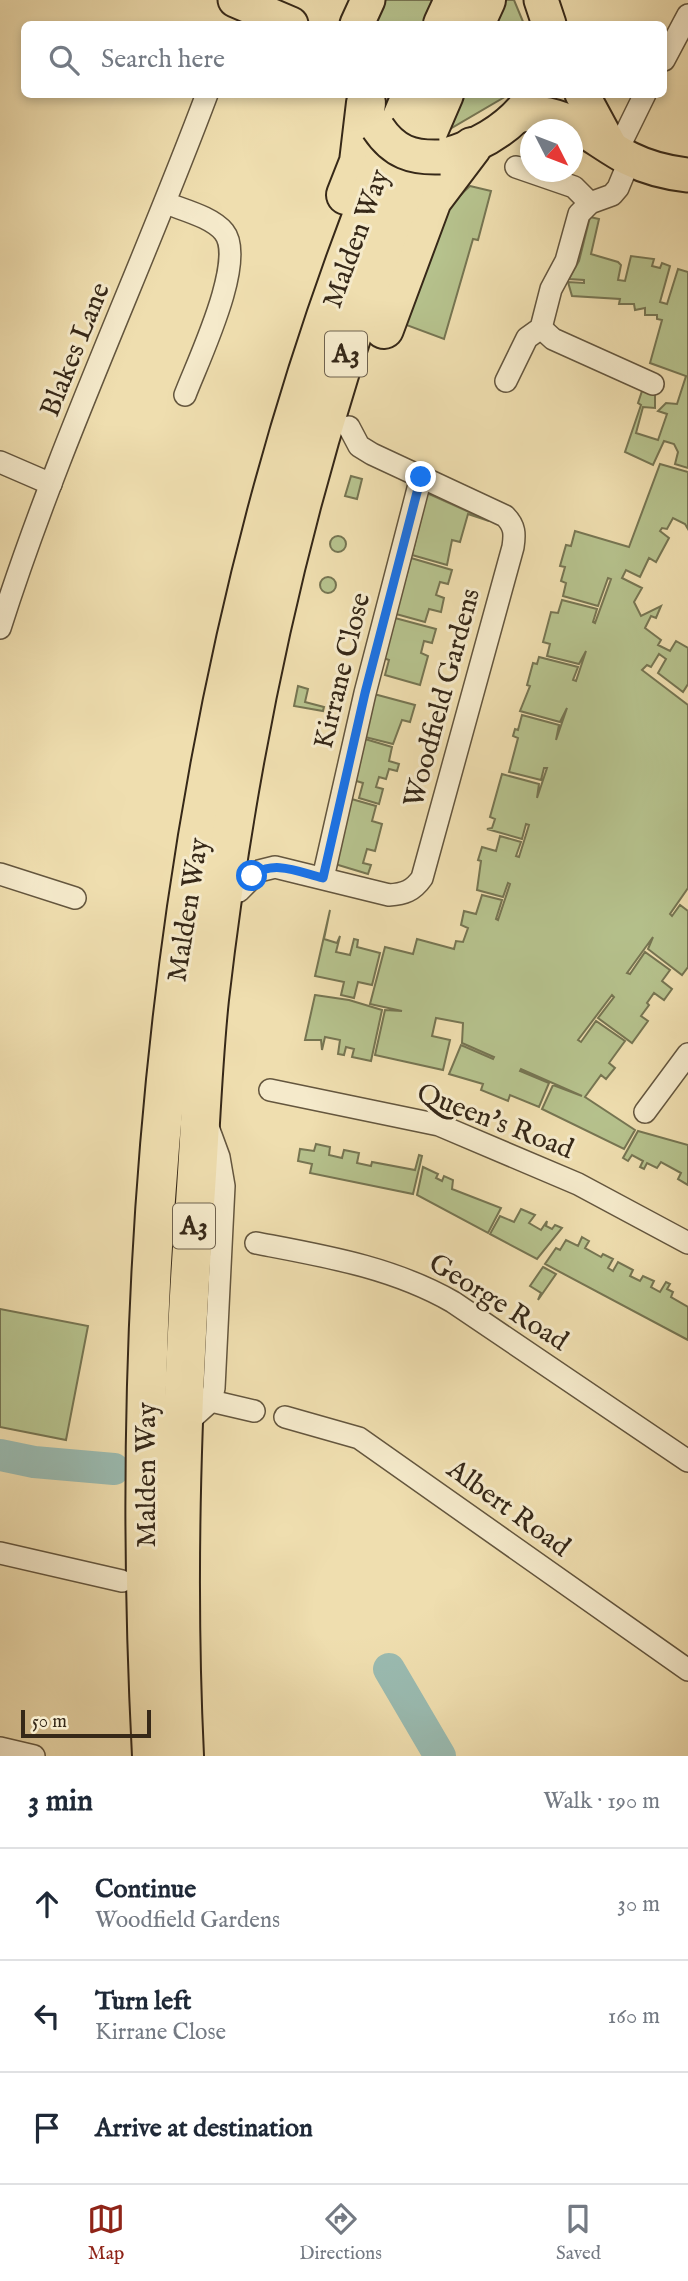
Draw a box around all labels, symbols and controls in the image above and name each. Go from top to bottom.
search box [21,21,667,98]
icon: search [45,41,83,79]
text: Search here [101,43,225,76]
north arrow [520,119,583,182]
street label: Malden Way [316,165,398,313]
street label: Blakes Lane [33,278,119,422]
road number: A3 [325,332,367,376]
route end [405,461,436,492]
street label: Woodfield Gardens [397,585,489,811]
street label: Kirrane Close [307,589,379,753]
street label: Malden Way [160,835,218,985]
route start [236,860,267,891]
street label: Queen's Road [412,1076,578,1168]
road number: A3 [173,1204,215,1248]
street label: George Road [422,1246,574,1360]
street label: Malden Way [130,1402,165,1548]
street label: Albert Road [439,1452,576,1565]
scale bar [21,1707,150,1739]
text: 50 m [32,1710,67,1734]
text: 3 min [28,1783,93,1821]
text: Walk · 190 m [543,1787,660,1816]
text: Continue [95,1873,196,1906]
icon: ahead [28,1885,66,1923]
text: 30 m [617,1890,660,1919]
text: Woodfield Gardens [95,1906,280,1935]
text: Turn left [95,1985,192,2018]
icon: left [28,1997,66,2035]
text: 160 m [608,2002,660,2031]
text: Kirrane Close [95,2018,226,2047]
icon: arrive [28,2109,66,2147]
text: Arrive at destination [95,2112,313,2145]
tab: Map [87,2200,125,2266]
tab: Directions [299,2200,382,2266]
tab: Saved [556,2200,601,2266]

